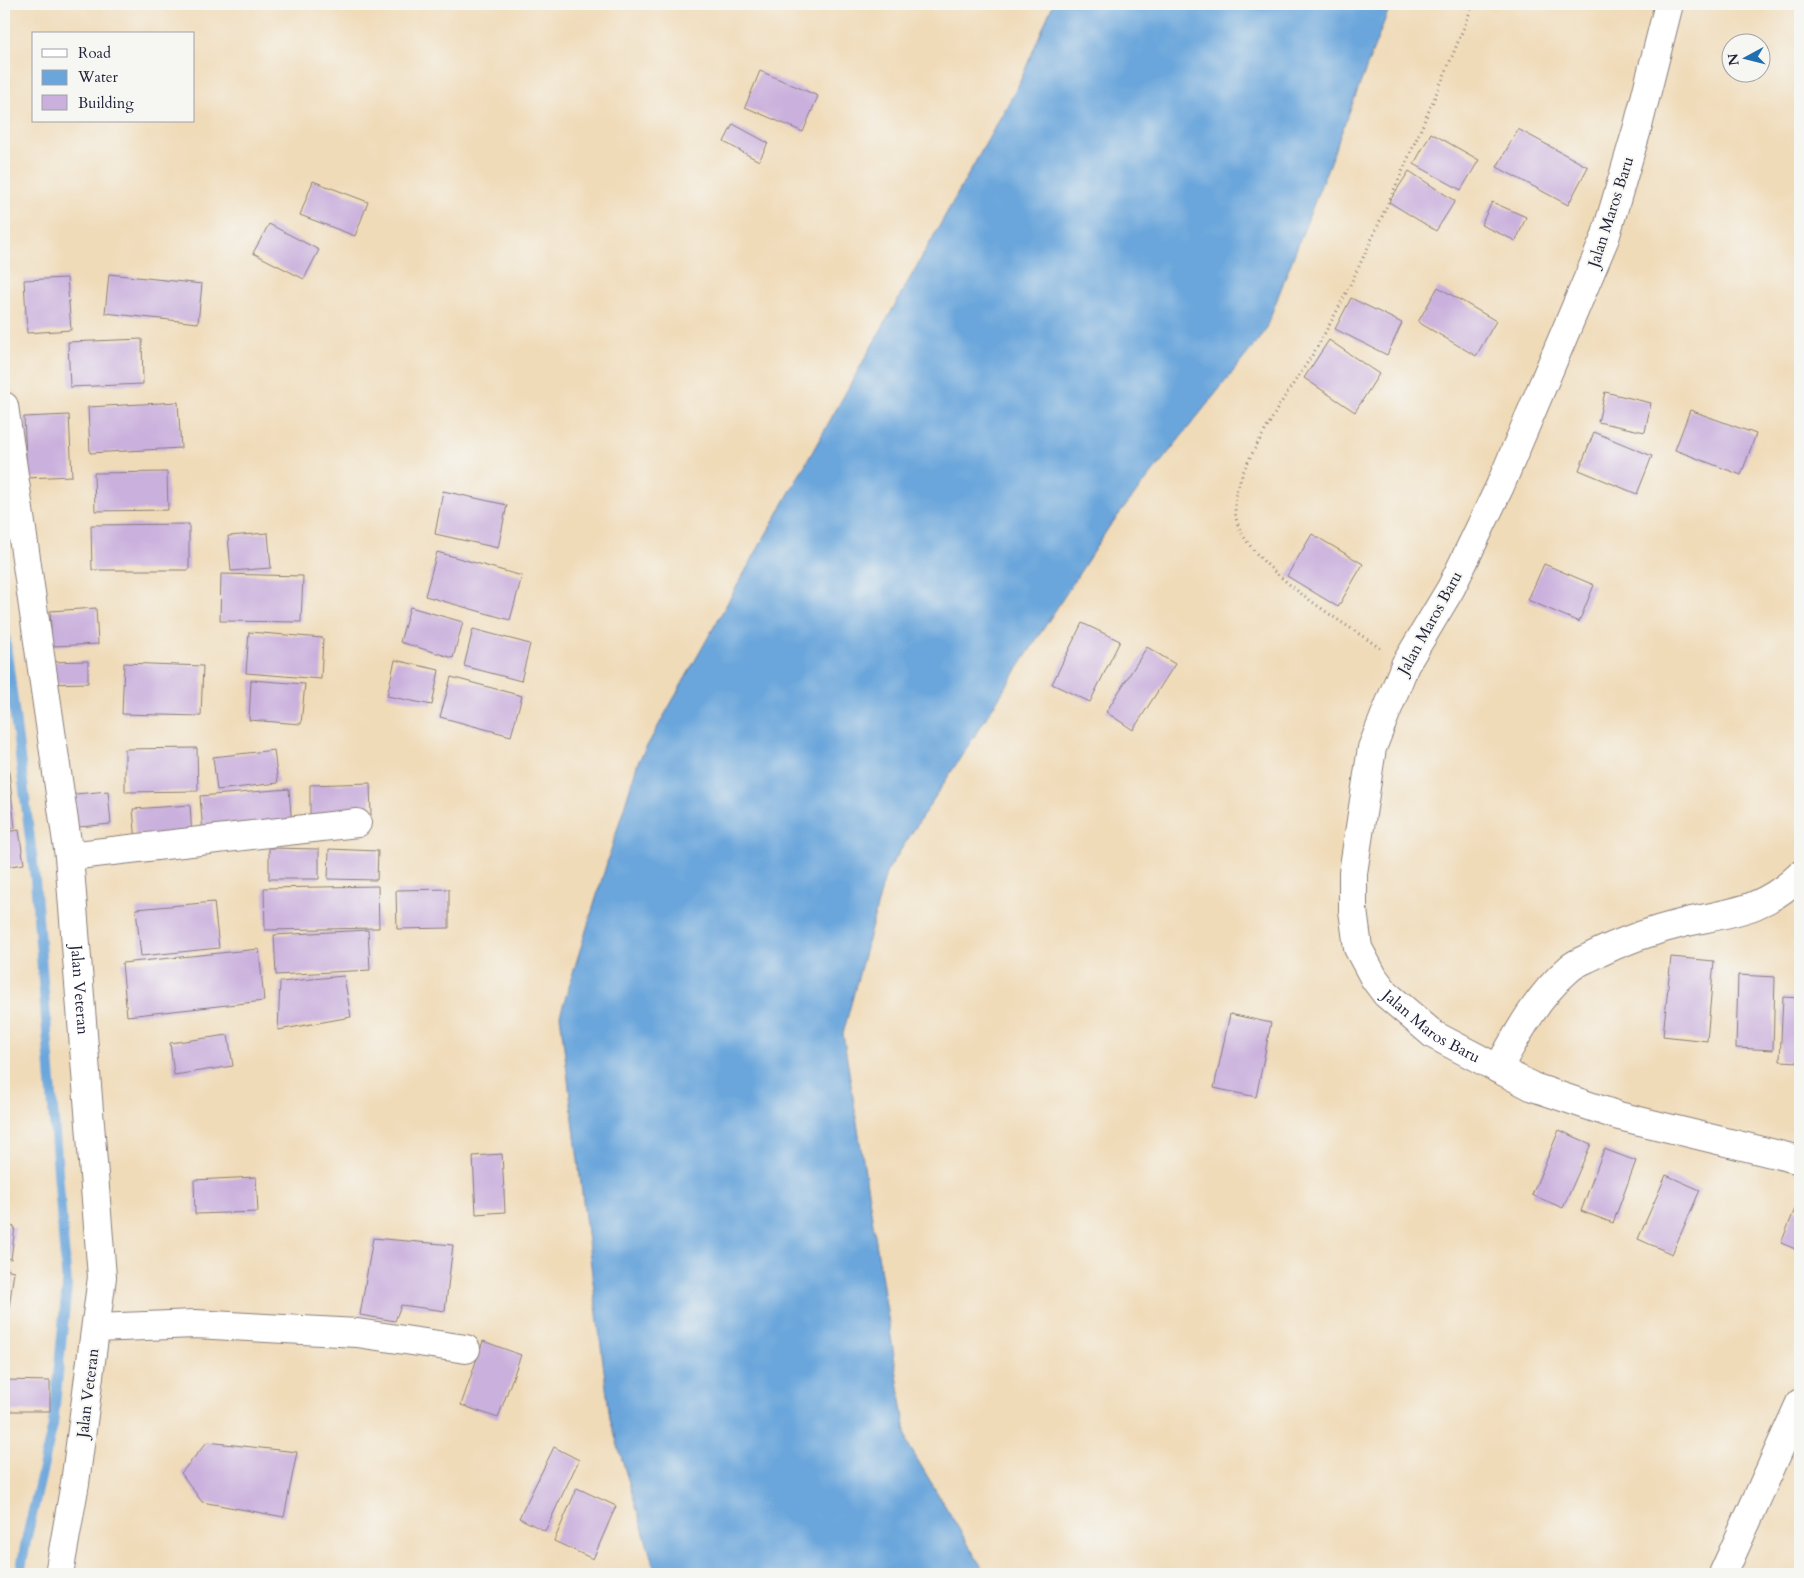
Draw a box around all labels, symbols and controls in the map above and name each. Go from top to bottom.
legend [32,32,195,122]
north arrow [1722,32,1772,82]
text: Road [78,43,111,63]
text: N [1723,52,1744,67]
text: Water [77,67,119,87]
text: Building [78,93,134,113]
street label: Jalan Maros Baru [1582,154,1639,272]
street label: Jalan Maros Baru [1391,567,1468,680]
street label: Jalan Veteran [65,942,94,1036]
street label: Jalan Maros Baru [1376,983,1484,1068]
street label: Jalan Veteran [71,1347,104,1441]

